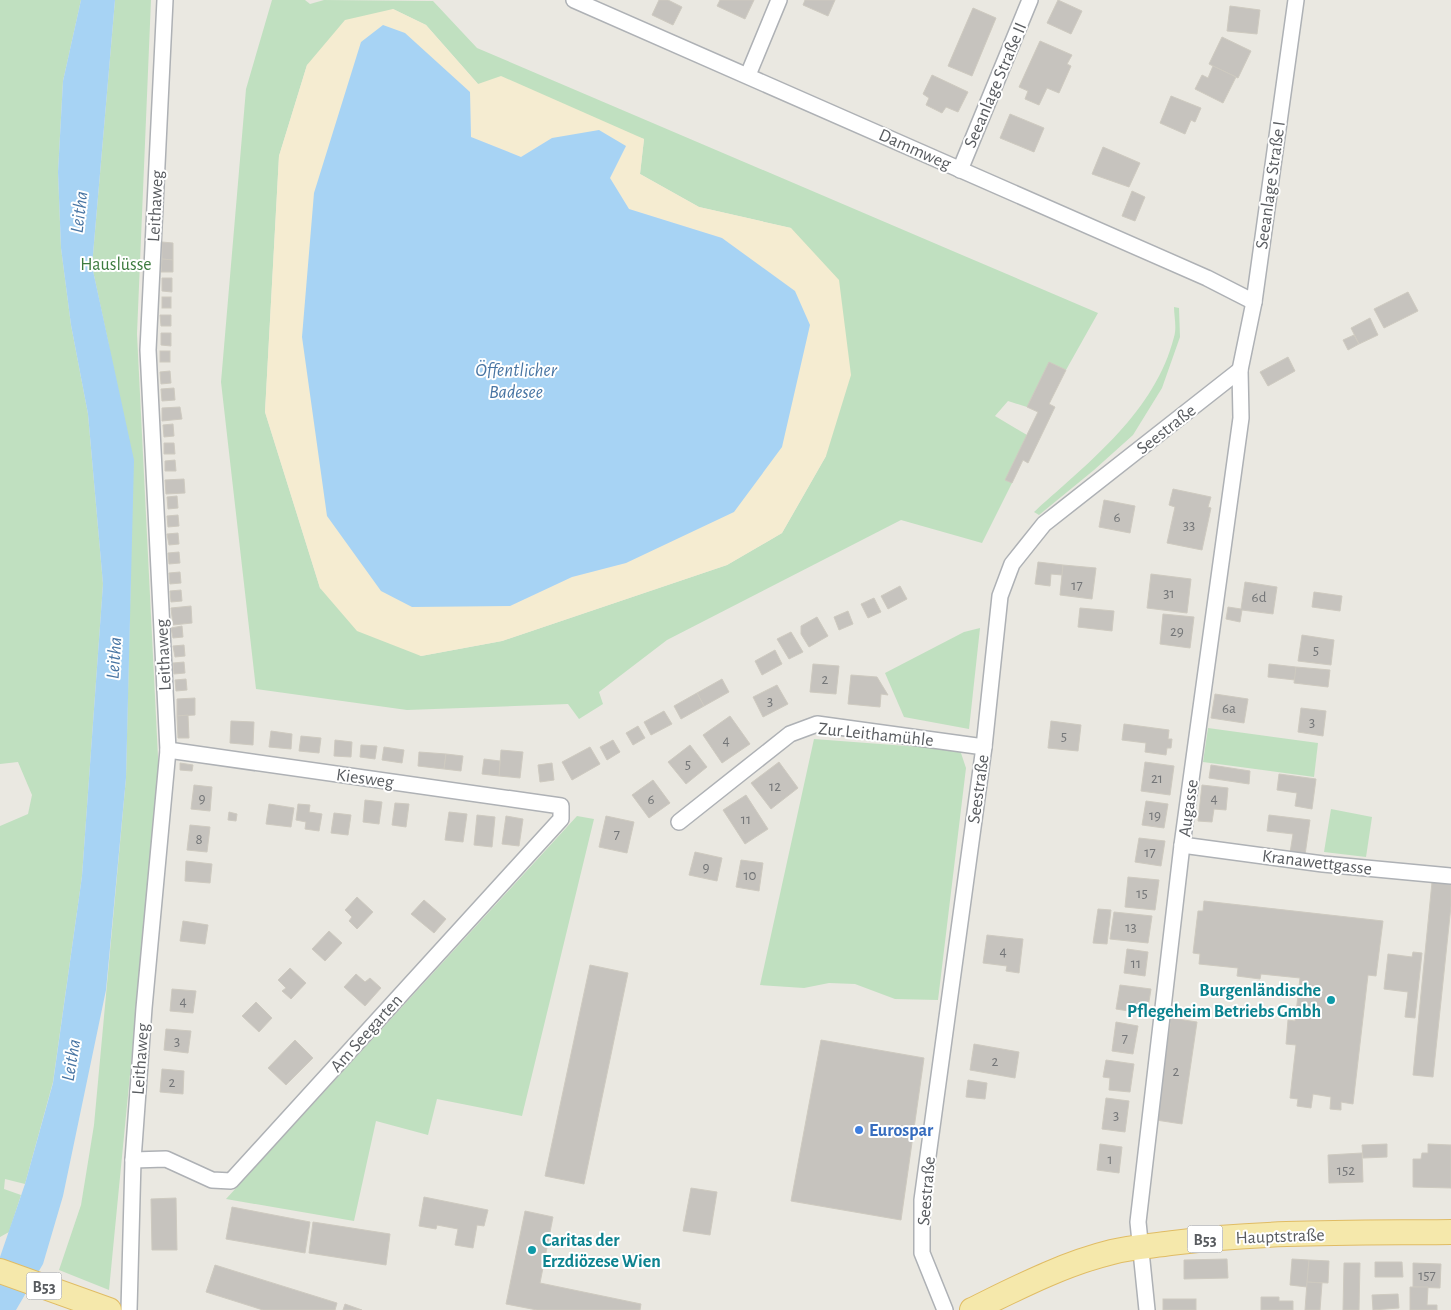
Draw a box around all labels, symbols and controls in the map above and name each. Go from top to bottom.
street label: Seeanlage Straße II [961,20,1030,151]
street label: Seeanlage Straße I [1253,120,1289,250]
street label: Dammweg [876,126,954,174]
street label: Leithaweg [145,169,167,242]
water label: Leitha [67,190,91,234]
park label: Hauslüsse [80,256,152,274]
water label: Öffentlicher Badesee [475,360,558,402]
street label: Seestraße [1134,401,1199,458]
house number: 6 [1113,510,1121,525]
house number: 33 [1183,518,1195,533]
house number: 17 [1071,578,1083,593]
house number: 31 [1163,586,1175,601]
house number: 6d [1252,590,1267,605]
street label: Leithaweg [153,618,175,691]
house number: 29 [1170,624,1184,639]
water label: Leitha [104,636,125,680]
house number: 5 [1313,643,1319,658]
house number: 2 [822,672,829,687]
house number: 3 [767,694,773,709]
house number: 6a [1222,701,1236,716]
house number: 3 [1309,715,1315,730]
street label: Zur Leithamühle [817,720,934,750]
house number: 5 [1061,729,1067,744]
house number: 4 [722,733,730,748]
street label: Seestraße [965,754,993,825]
house number: 5 [685,757,691,772]
street label: Kiesweg [335,766,395,792]
house number: 21 [1151,771,1163,786]
street label: Augasse [1176,778,1202,838]
house number: 12 [769,779,781,794]
house number: 9 [198,791,206,806]
house number: 4 [1210,791,1218,806]
house number: 6 [647,792,655,807]
house number: 19 [1149,808,1161,823]
house number: 11 [741,812,751,827]
house number: 7 [614,827,620,842]
house number: 8 [195,832,203,847]
house number: 17 [1144,845,1156,860]
street label: Kranawettgasse [1261,847,1373,879]
house number: 9 [702,860,710,875]
house number: 10 [743,868,757,883]
house number: 15 [1136,886,1148,901]
house number: 13 [1125,920,1137,935]
house number: 4 [999,944,1007,959]
house number: 11 [1131,956,1141,971]
place label: Burgenländische Pflegeheim Betriebs Gmbh [1127,982,1321,1021]
street label: Am Seegarten [327,991,406,1076]
house number: 4 [179,994,187,1009]
marker: Burgenländische Pflegeheim Betriebs Gmbh [1325,994,1337,1006]
street label: Leithaweg [130,1022,152,1096]
house number: 7 [1122,1031,1128,1046]
house number: 3 [174,1034,180,1049]
water label: Leitha [59,1038,84,1083]
house number: 2 [992,1054,999,1069]
house number: 2 [1173,1064,1180,1079]
house number: 2 [169,1075,176,1090]
house number: 3 [1113,1108,1119,1123]
place label: Eurospar [869,1122,934,1140]
marker: Eurospar [853,1124,865,1136]
house number: 1 [1107,1152,1113,1167]
street label: Seestraße [915,1156,939,1226]
house number: 152 [1337,1163,1355,1178]
road number: B53 [1188,1226,1222,1252]
street label: Hauptstraße [1235,1226,1325,1248]
place label: Caritas der Erzdiözese Wien [542,1232,661,1271]
marker: Caritas der Erzdiözese Wien [526,1244,538,1256]
house number: 157 [1418,1268,1436,1283]
road number: B53 [27,1272,62,1300]

